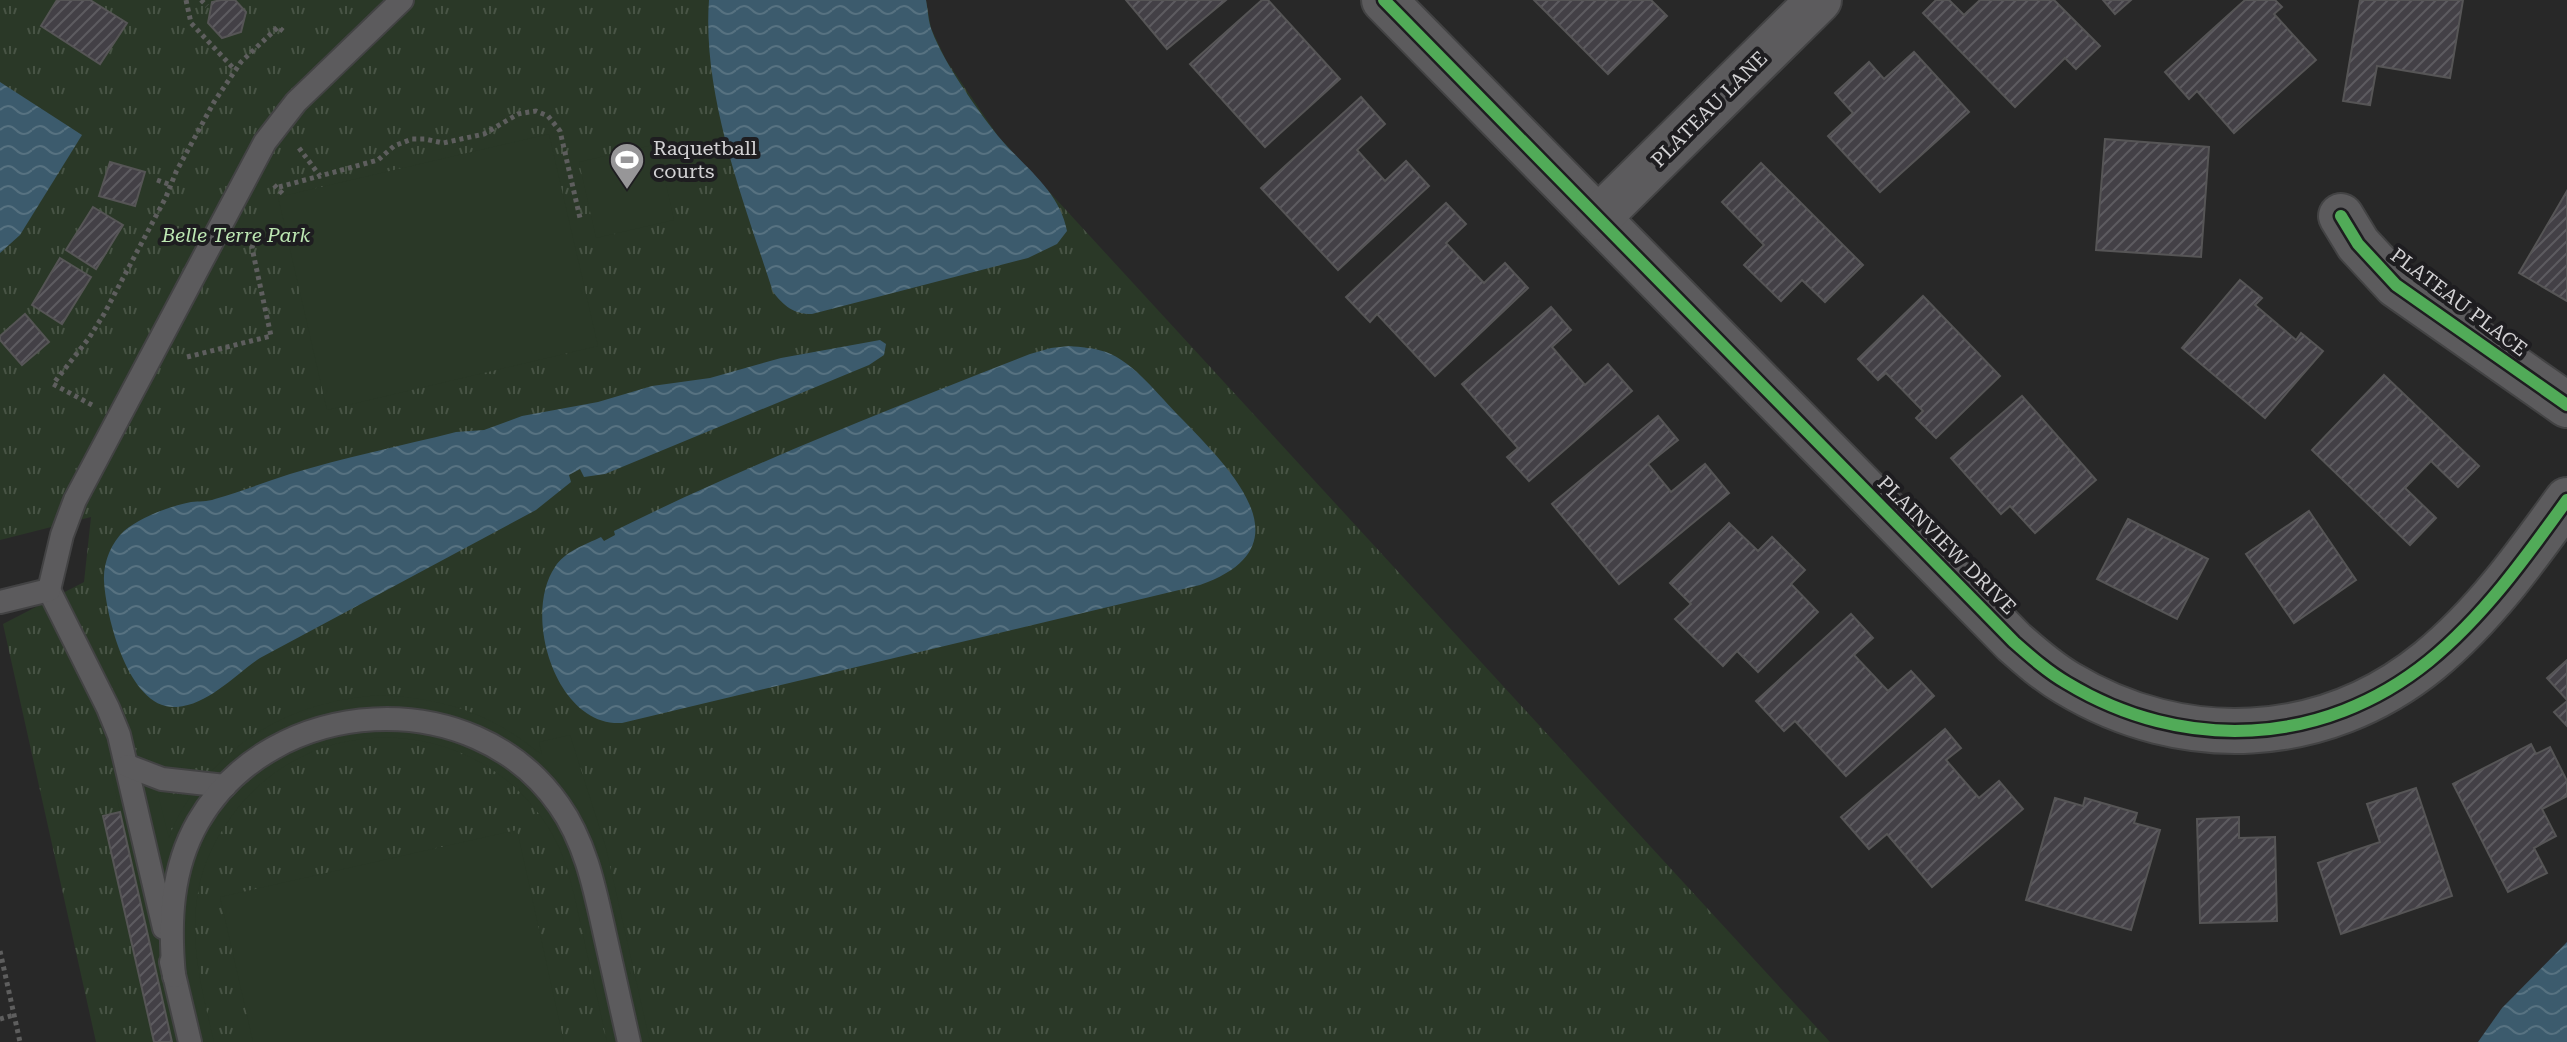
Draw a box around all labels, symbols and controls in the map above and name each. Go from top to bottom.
street label: PLATEAU LANE [1646,46,1772,172]
place label: Raquetball courts [653,136,757,183]
sports icon: Raquetball courts [608,141,646,191]
park label: Belle Terre Park [161,223,310,247]
street label: PLATEAU PLACE [2386,243,2532,361]
street label: PLAINVIEW DRIVE [1873,471,2021,619]

